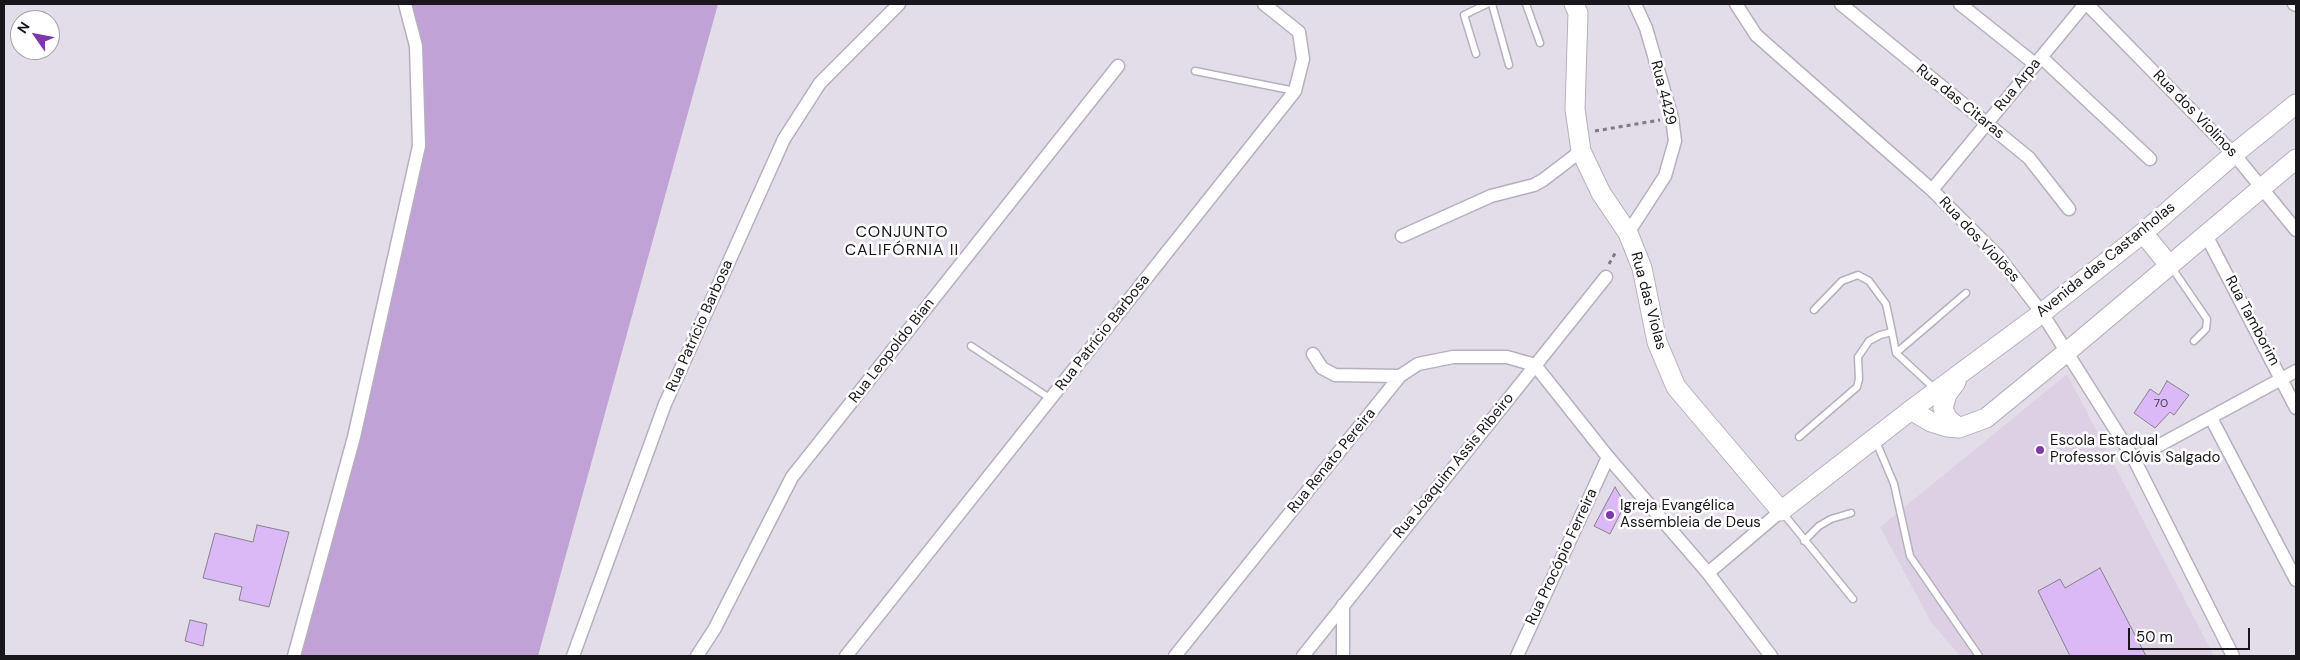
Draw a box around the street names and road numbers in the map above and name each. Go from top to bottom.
street label: Rua Arpa [1991,55,2045,115]
street label: Rua 4429 [1646,59,1680,127]
street label: Rua das Citaras [1912,61,2008,143]
street label: Rua dos Violinos [2149,67,2241,161]
street label: Rua dos Violões [1935,194,2023,286]
street label: Avenida das Castanholas [2033,198,2179,322]
street label: Rua das Violas [1626,250,1670,352]
street label: Rua Patrício Barbosa [663,257,737,395]
street label: Rua Patrício Barbosa [1052,271,1154,395]
street label: Rua Tamborim [2221,273,2283,369]
street label: Rua Leopoldo Bian [846,295,938,407]
street label: Rua Joaquim Assis Ribeiro [1390,390,1518,542]
street label: Rua Renato Pereira [1284,405,1380,517]
street label: Rua Procópio Ferreira [1522,486,1602,628]

